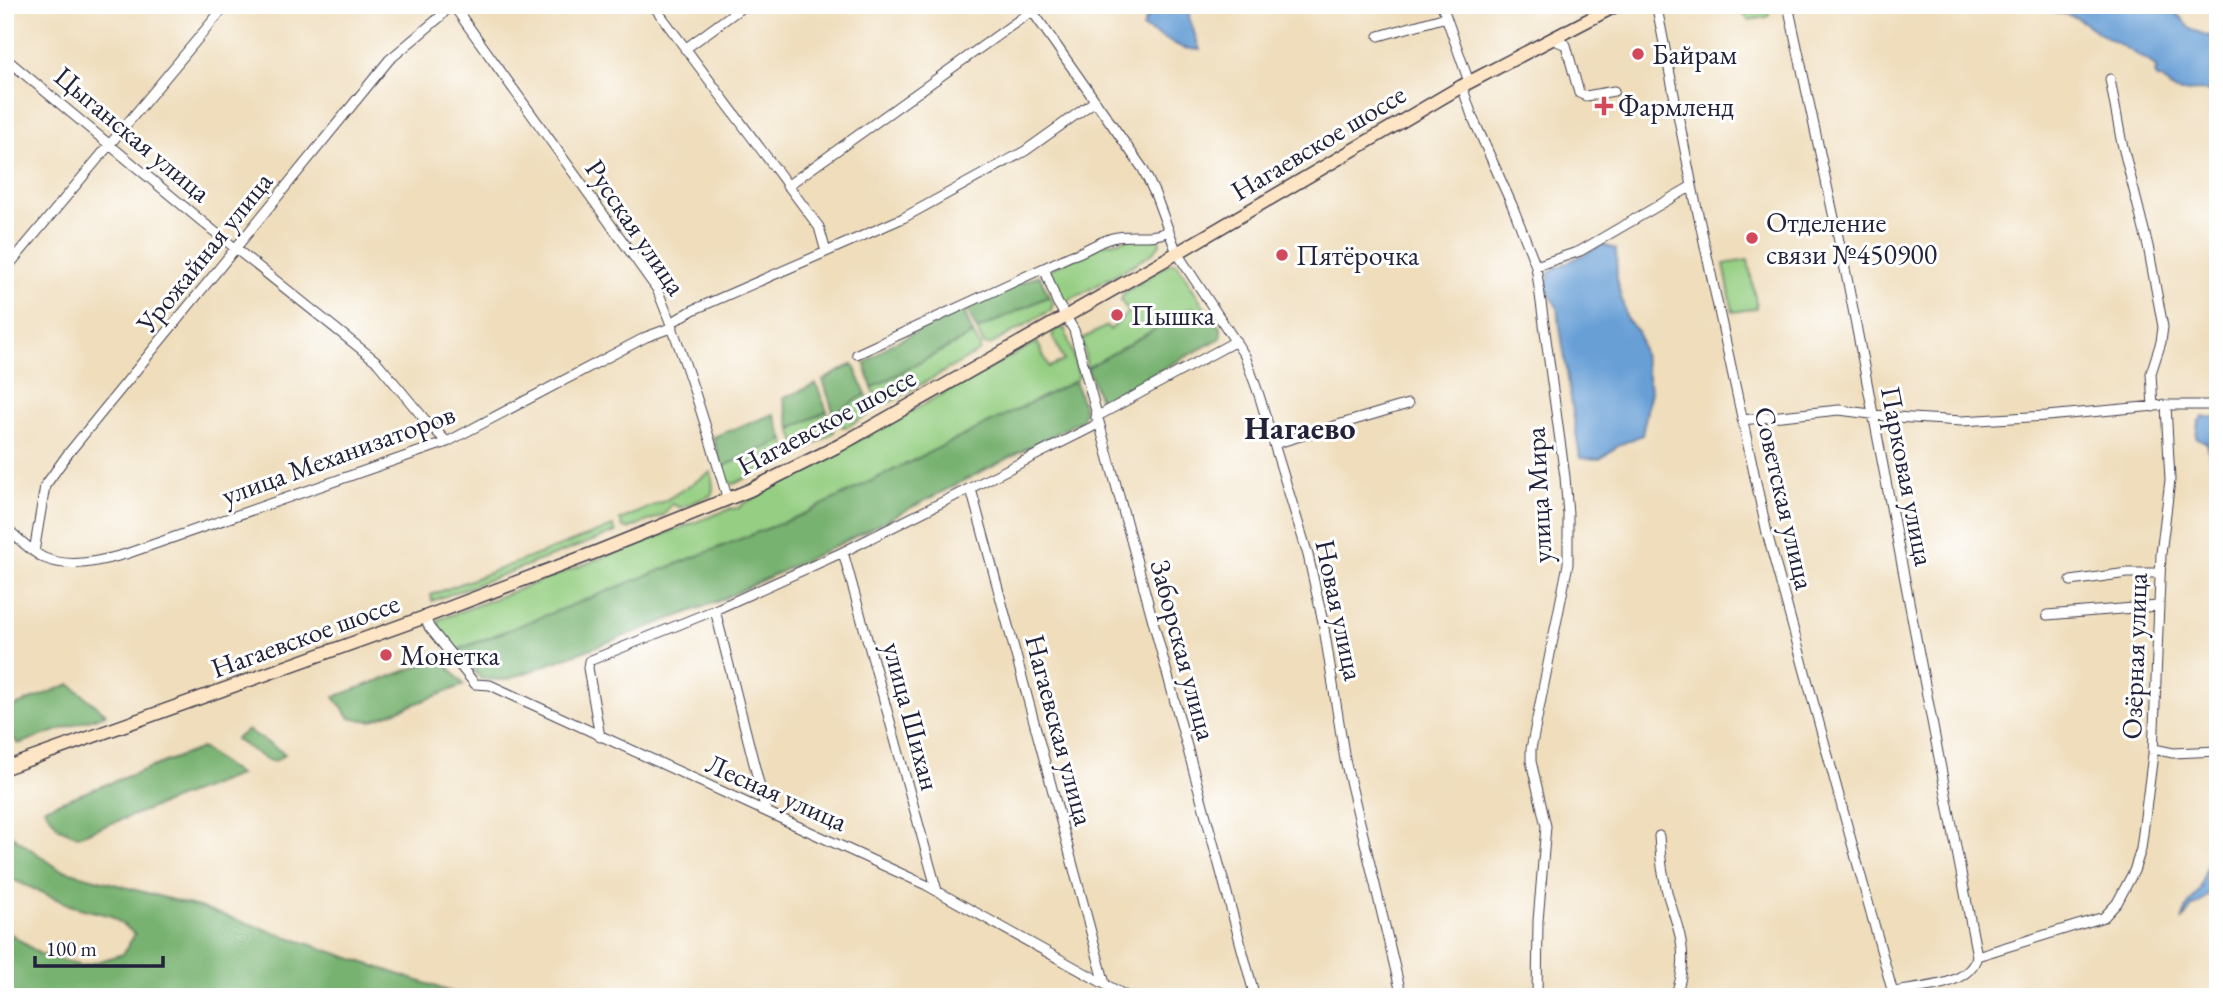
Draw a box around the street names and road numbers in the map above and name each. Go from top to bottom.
street label: Цыганская улица [47,58,219,210]
street label: Нагаевское шоссе [1224,76,1412,208]
street label: Русская улица [577,152,695,303]
street label: Урожайная улица [127,163,281,341]
street label: Нагаевское шоссе [730,359,922,483]
street label: Парковая улица [1873,383,1943,570]
street label: улица Механизаторов [216,395,460,513]
street label: Советская улица [1746,403,1824,594]
street label: улица Мира [1516,425,1560,564]
street label: Новая улица [1308,536,1373,685]
street label: Заборская улица [1143,556,1226,745]
street label: Озёрная улица [2113,571,2155,740]
street label: Нагаевское шоссе [206,584,404,686]
street label: Нагаевская улица [1017,631,1103,830]
street label: улица Шихан [875,638,949,794]
street label: Лесная улица [701,745,854,839]

